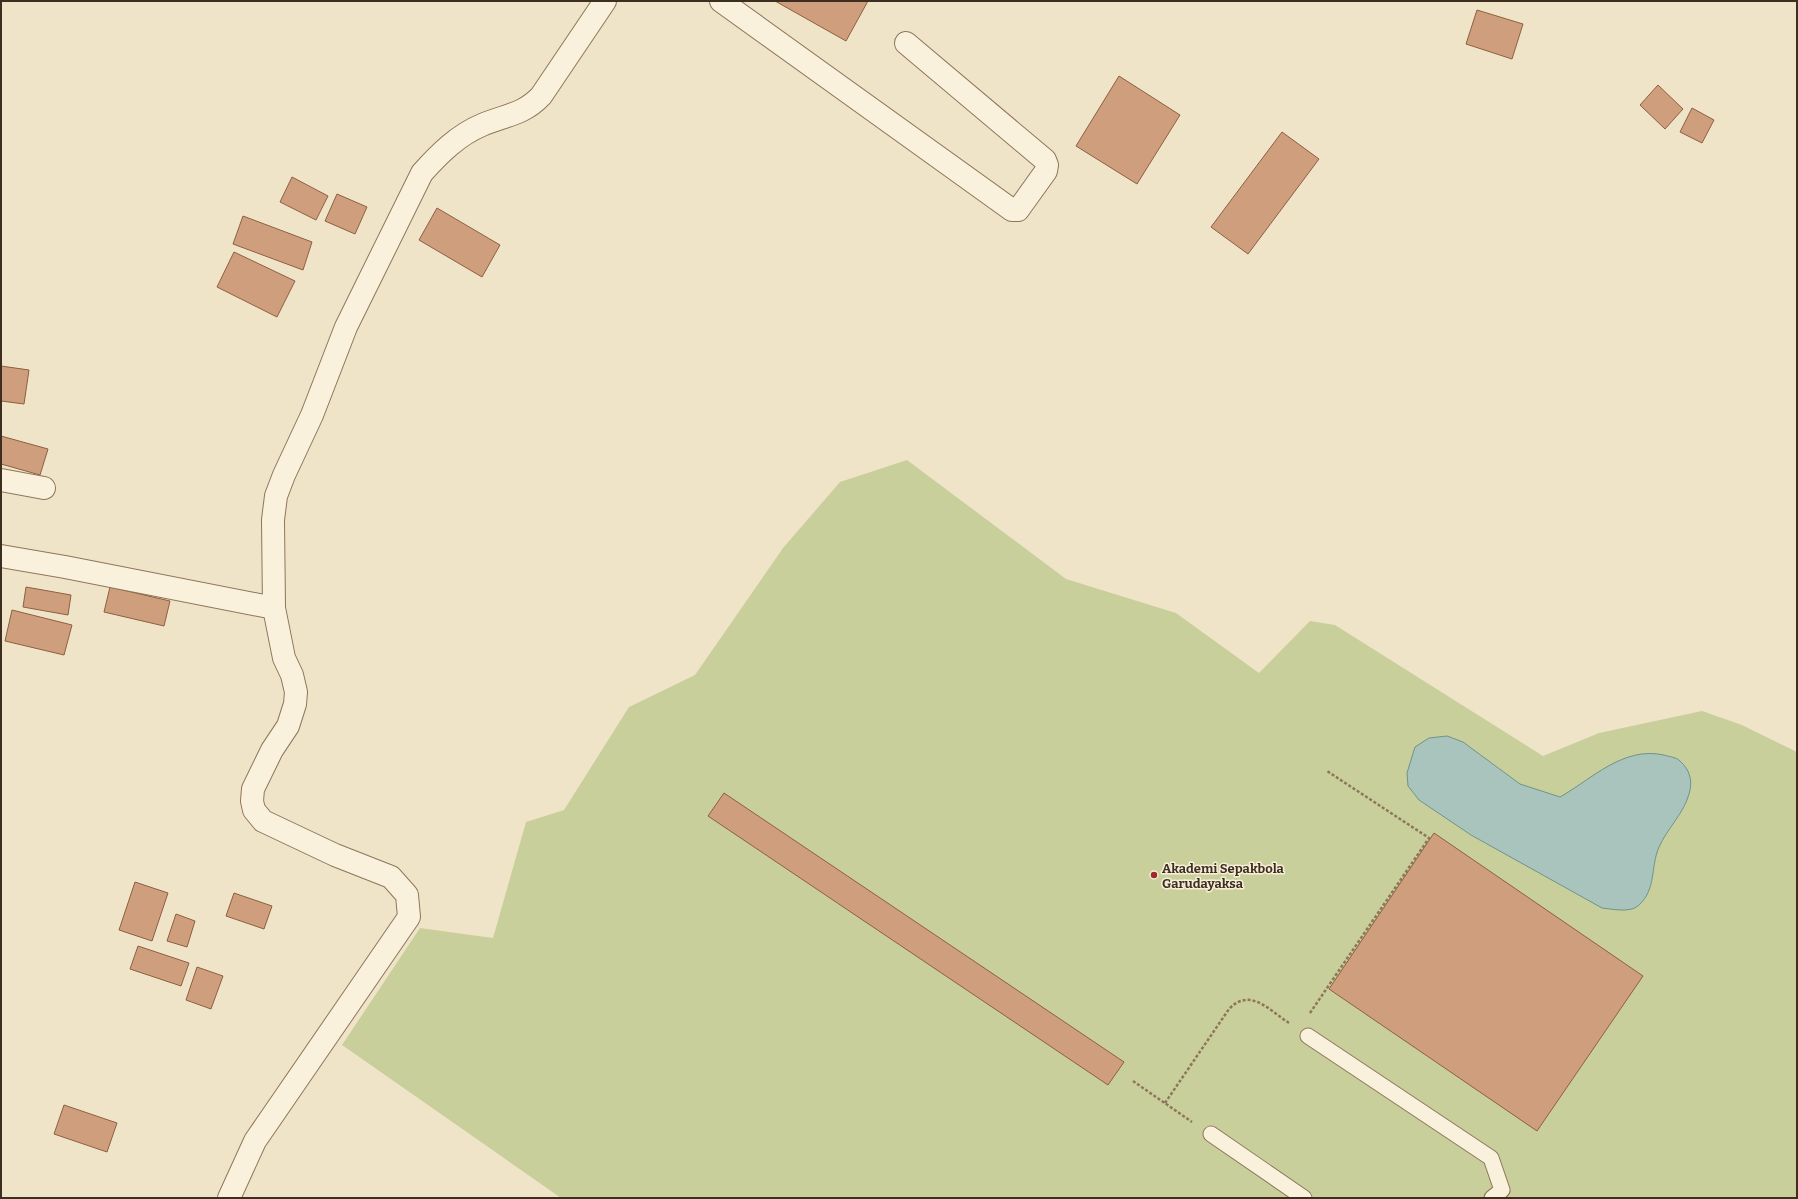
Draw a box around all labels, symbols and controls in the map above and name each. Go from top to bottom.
place label: Akademi Sepakbola Garudayaksa [1162,861,1285,891]
marker: Akademi Sepakbola Garudayaksa [1149,870,1159,880]

